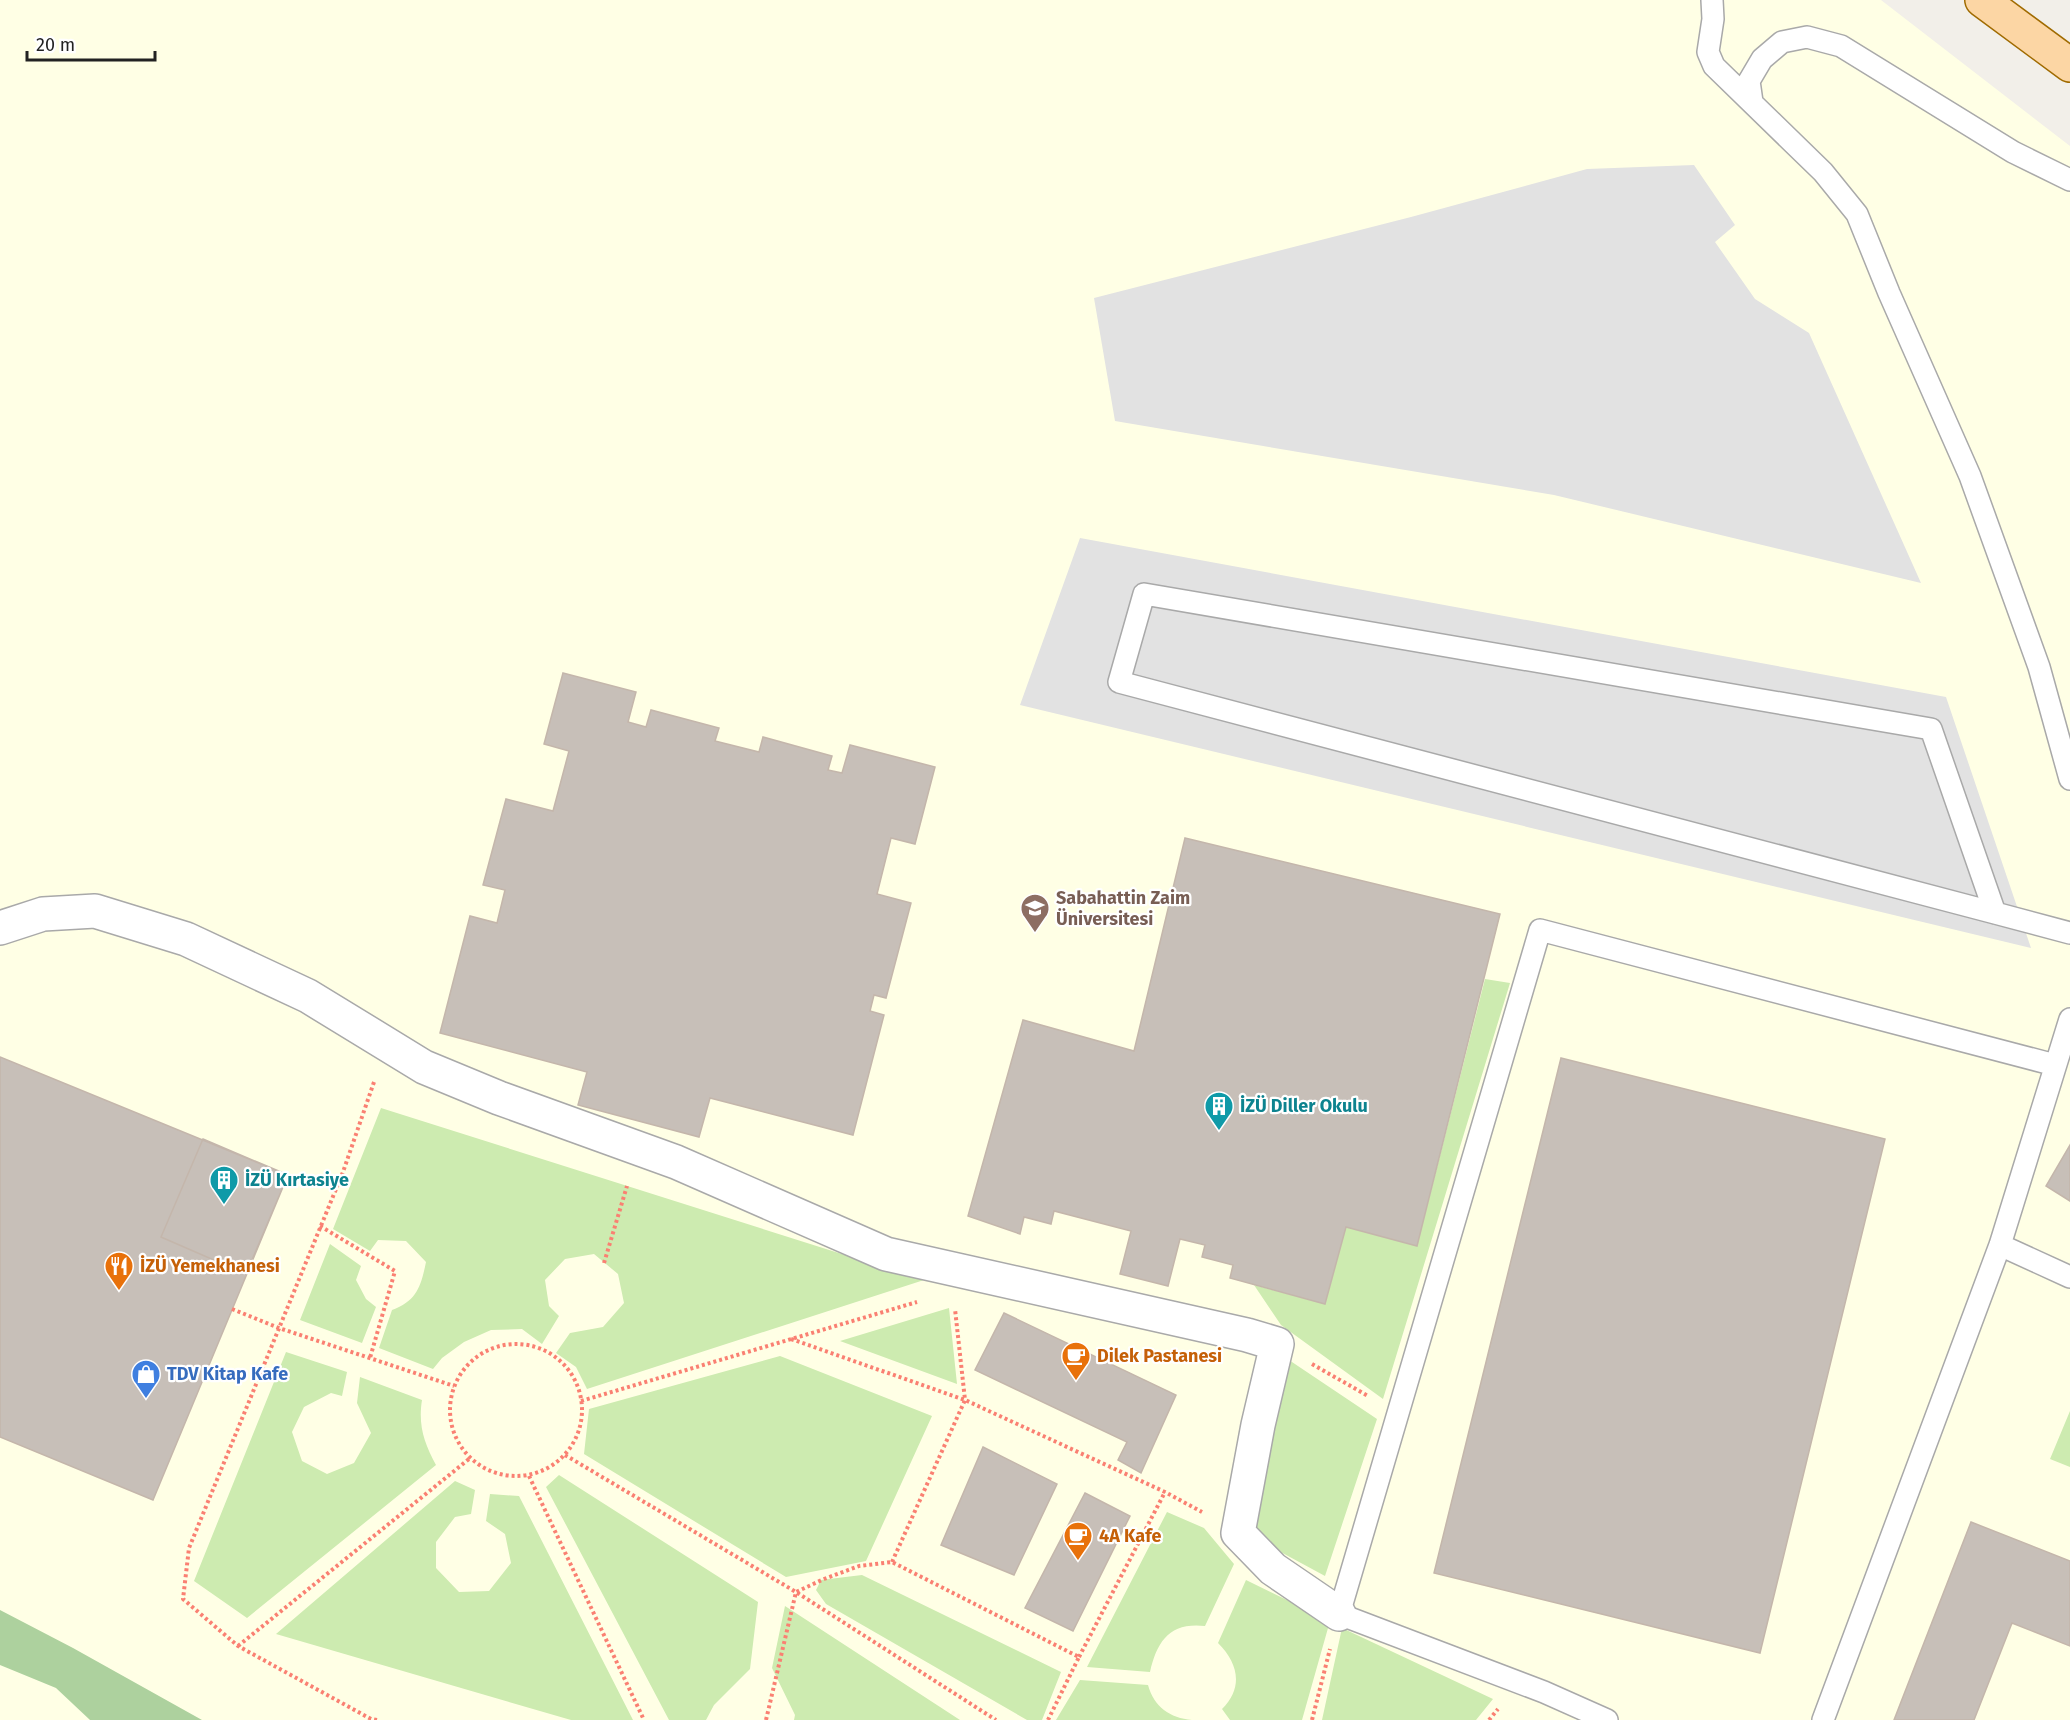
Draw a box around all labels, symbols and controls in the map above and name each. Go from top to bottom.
scale bar [27,24,154,62]
text: 20 m [36,34,75,56]
place label: Sabahattin Zaim Üniversitesi [1056,887,1190,930]
school or university icon: Sabahattin Zaim Üniversitesi [1019,892,1051,934]
building icon: İZÜ Diller Okulu [1203,1090,1235,1132]
place label: İZÜ Diller Okulu [1240,1095,1368,1117]
building icon: İZÜ Kırtasiye [208,1164,240,1206]
place label: İZÜ Kırtasiye [245,1169,349,1191]
restaurant icon: İZÜ Yemekhanesi [103,1250,135,1292]
place label: İZÜ Yemekhanesi [140,1255,280,1277]
cafe icon: Dilek Pastanesi [1060,1340,1092,1382]
place label: Dilek Pastanesi [1097,1345,1222,1367]
shop icon: TDV Kitap Kafe [130,1358,162,1400]
place label: TDV Kitap Kafe [167,1363,288,1385]
cafe icon: 4A Kafe [1062,1520,1094,1562]
place label: 4A Kafe [1099,1525,1161,1547]

